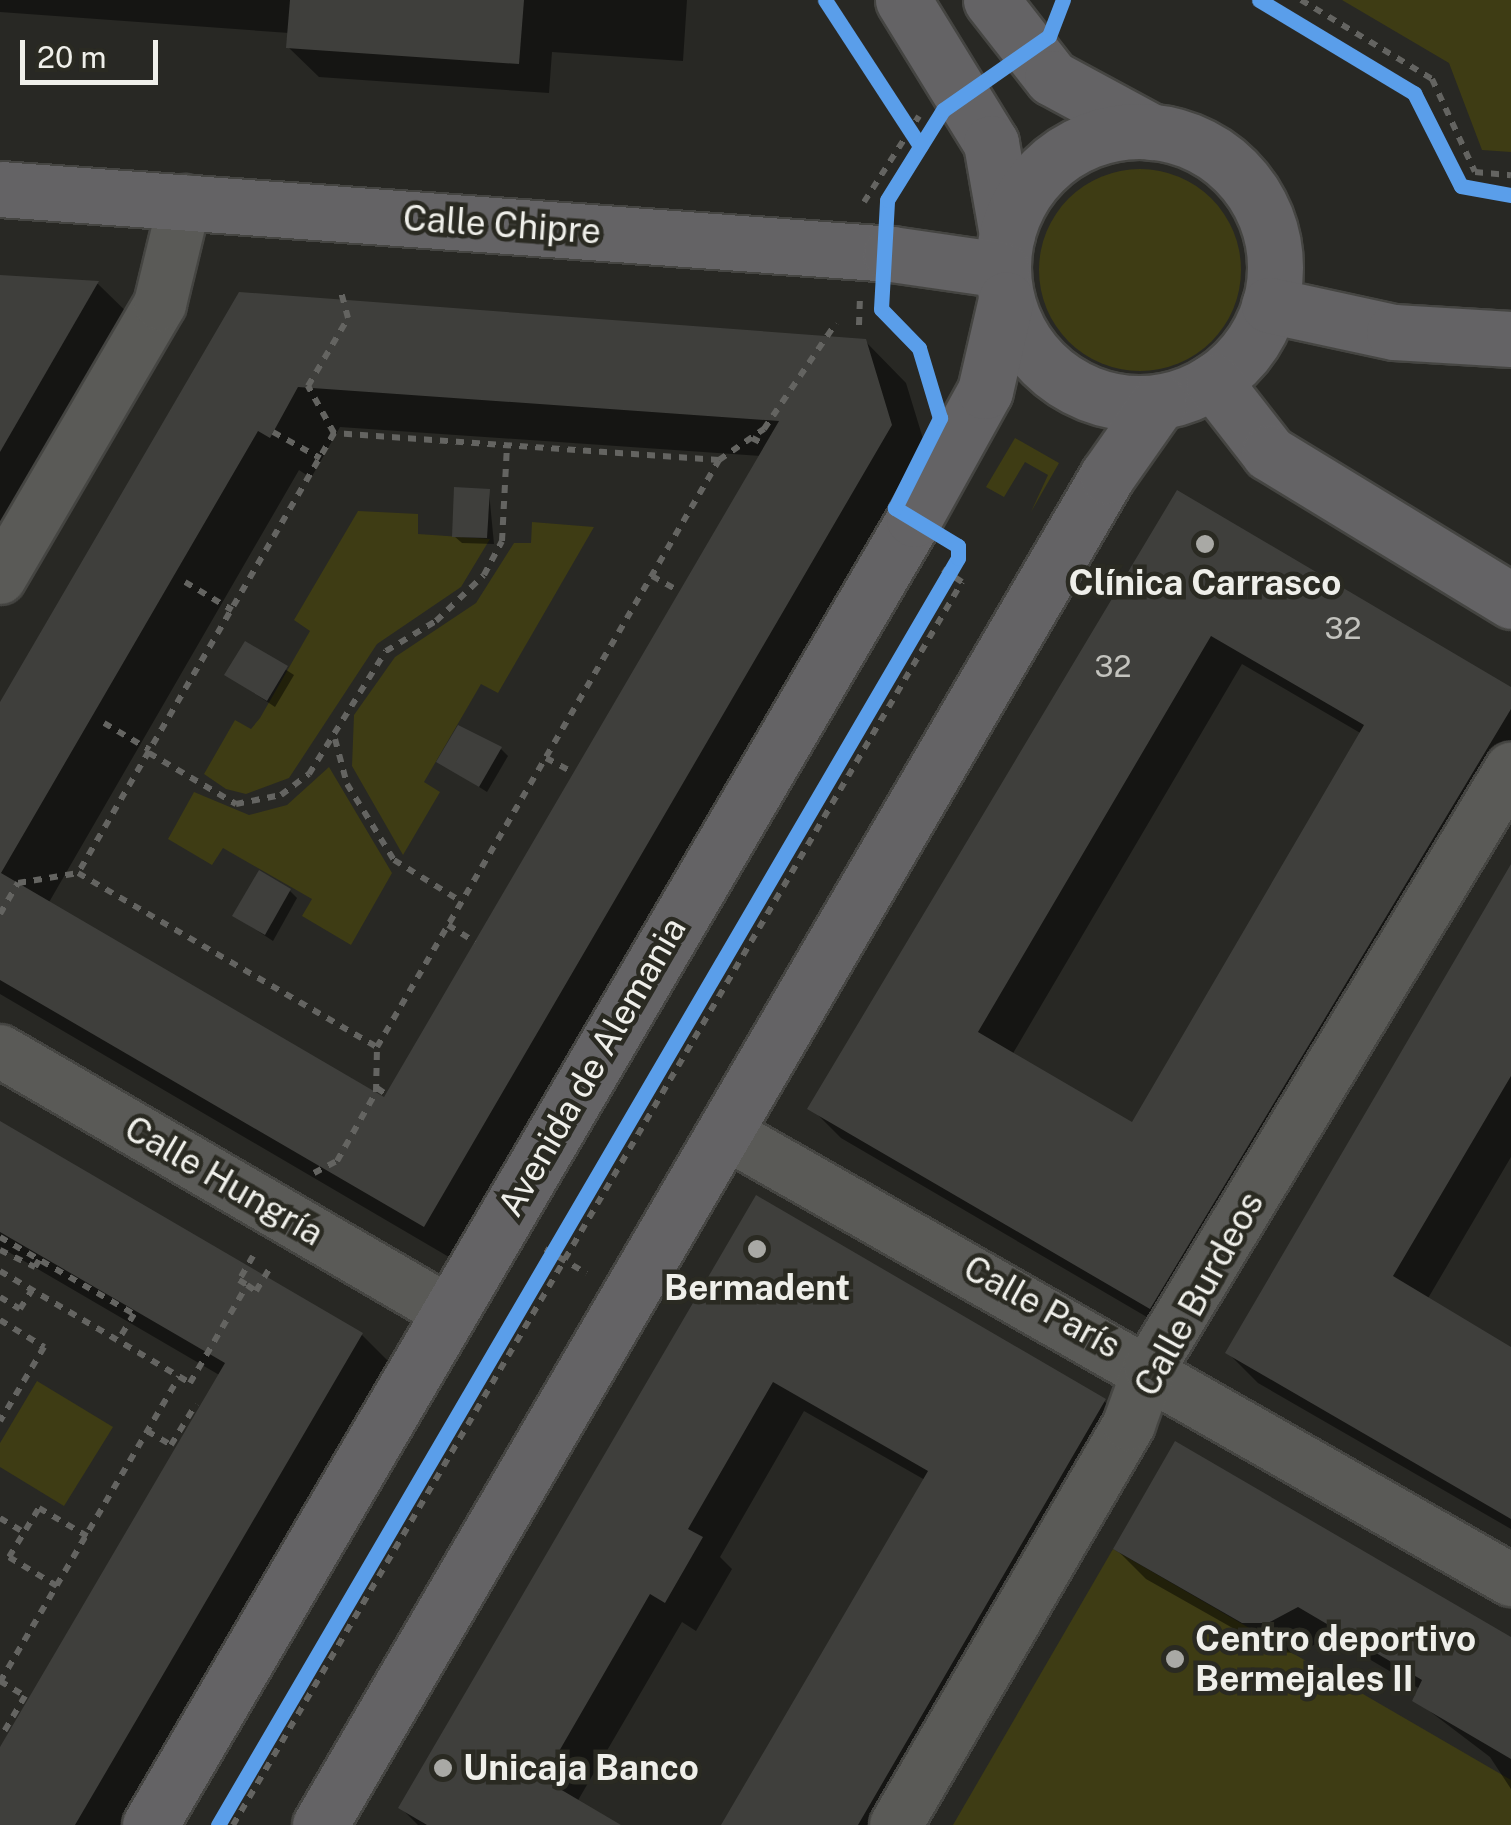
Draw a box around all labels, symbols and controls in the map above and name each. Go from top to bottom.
scale bar [25,20,162,82]
text: 20 m [37,39,106,75]
street label: Calle Chipre [401,197,603,253]
marker: Clínica Carrasco [1192,531,1218,557]
place label: Clínica Carrasco [1069,562,1341,604]
house number: 32 [1325,610,1361,646]
house number: 32 [1095,648,1131,684]
street label: Avenida de Alemania [489,910,695,1224]
street label: Calle Hungría [117,1107,331,1255]
street label: Calle Burdeos [1126,1185,1272,1403]
marker: Bermadent [744,1236,770,1262]
street label: Calle París [956,1247,1128,1367]
place label: Bermadent [664,1267,850,1309]
place label: Centro deportivo Bermejales II [1195,1618,1476,1700]
marker: Centro deportivo Bermejales II [1164,1648,1186,1670]
place label: Unicaja Banco [463,1747,699,1789]
marker: Unicaja Banco [432,1757,454,1779]

